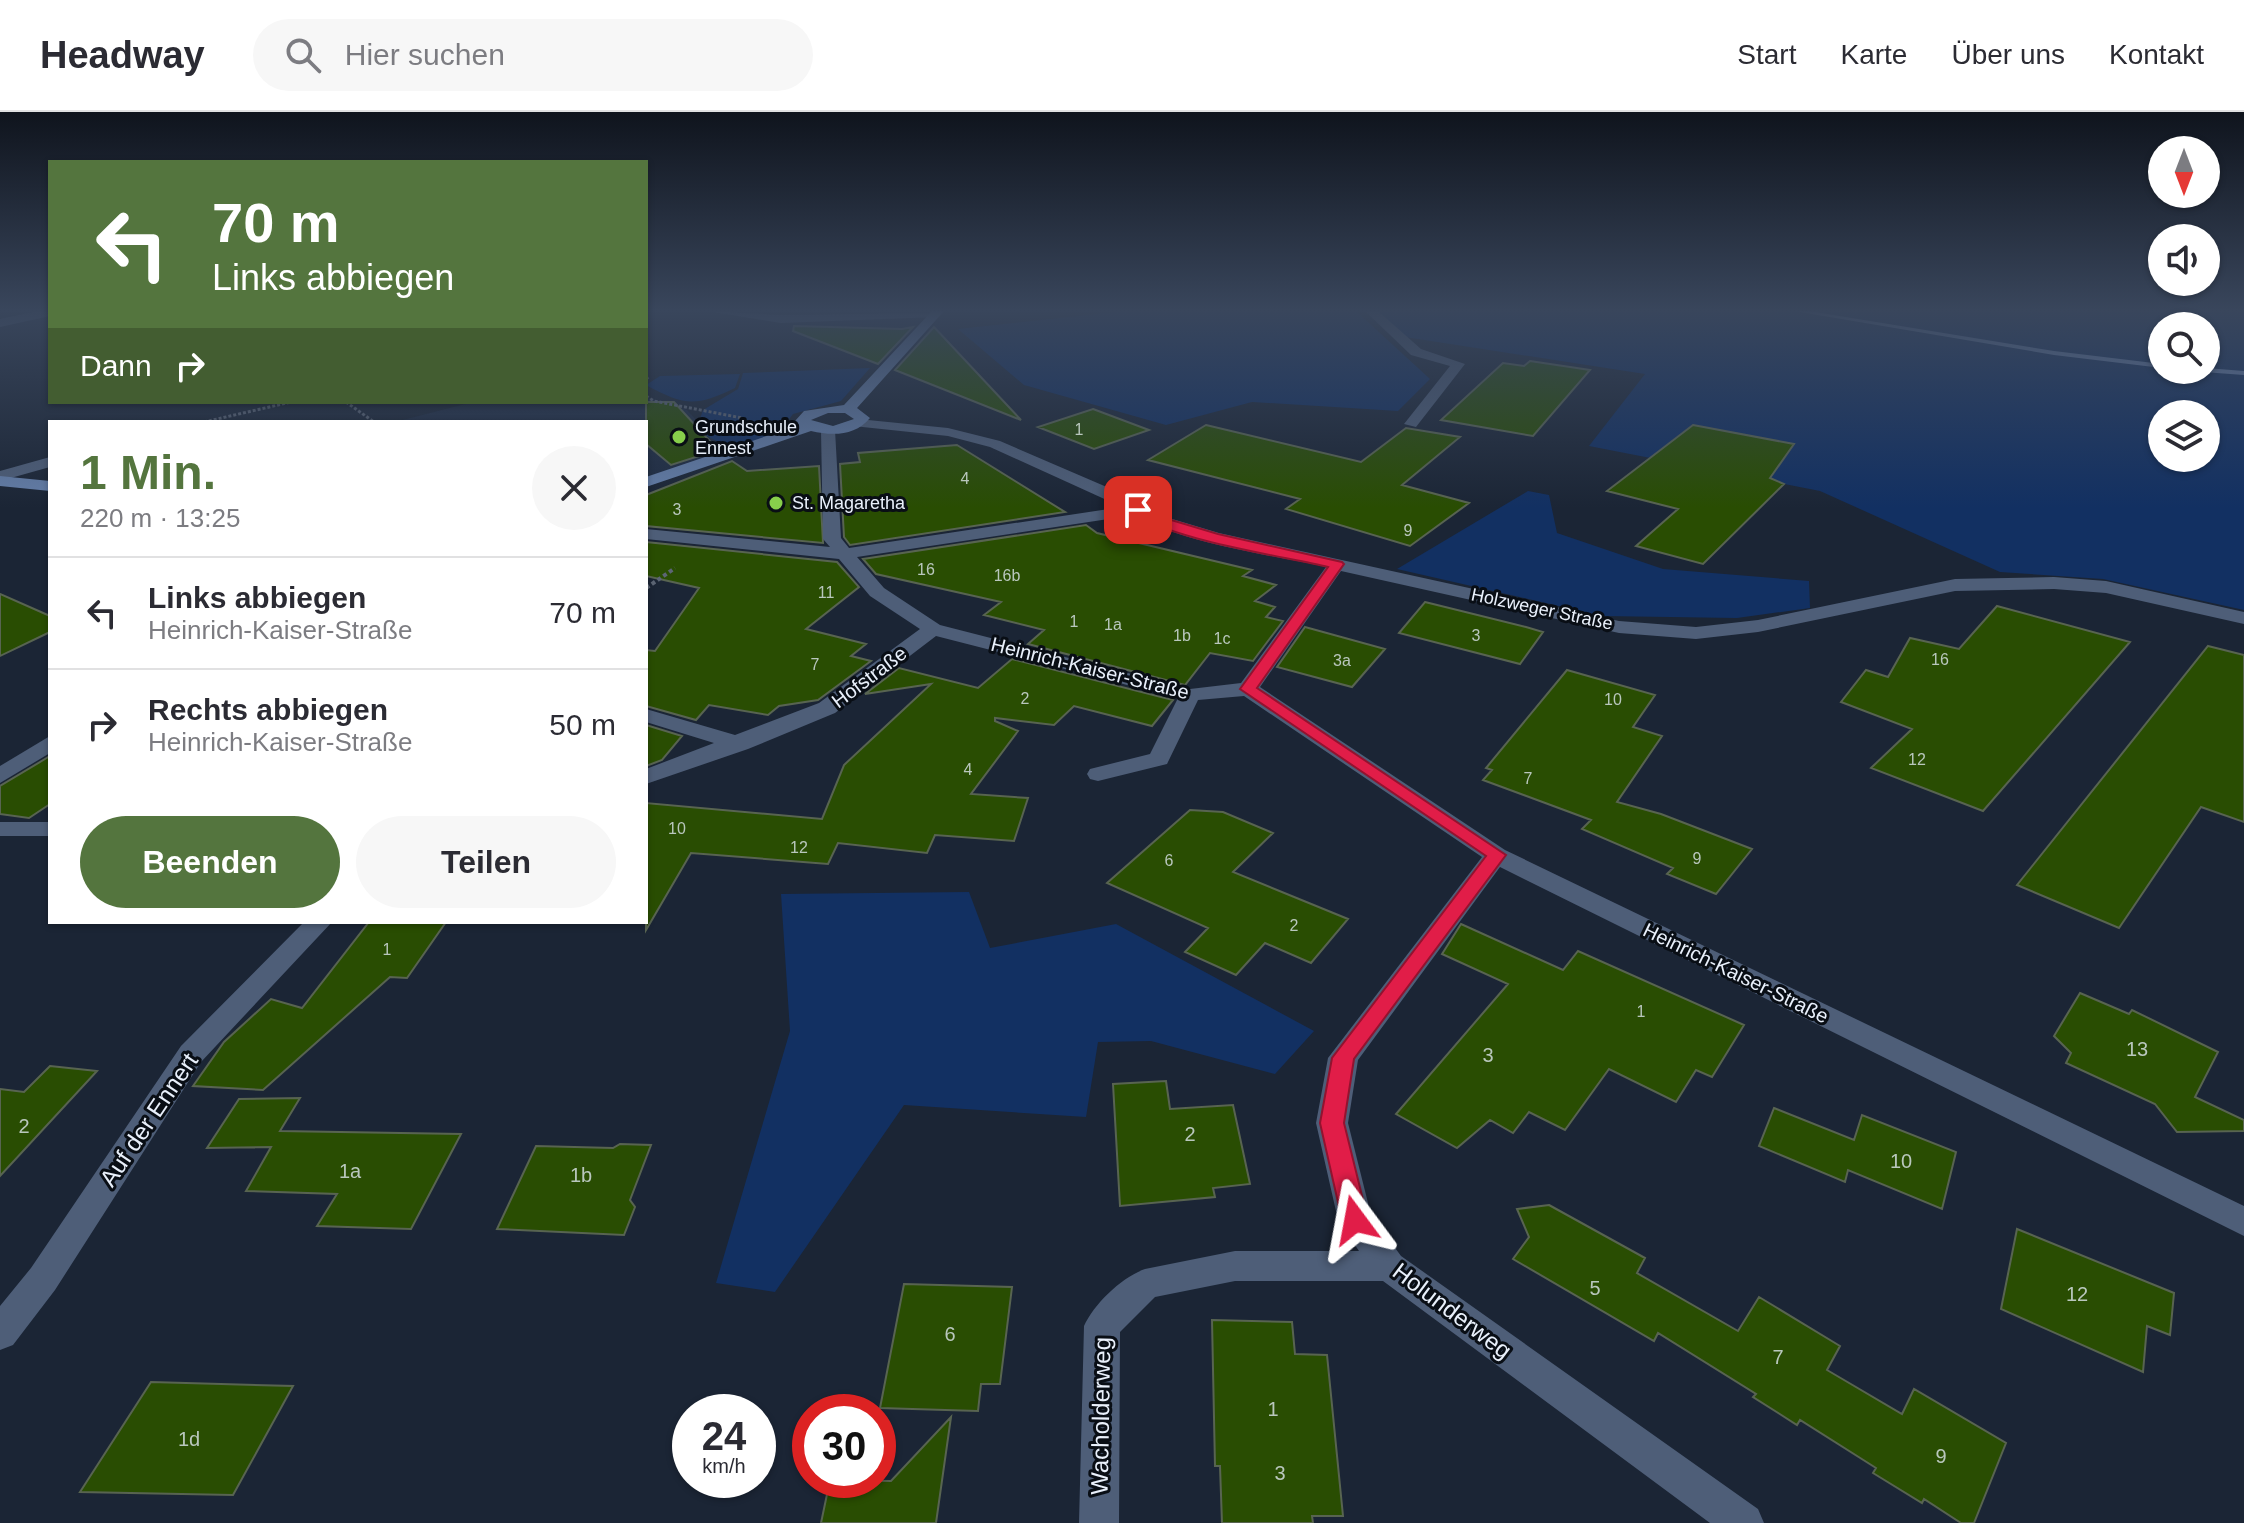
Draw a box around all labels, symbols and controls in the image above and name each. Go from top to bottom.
search box [253,19,813,91]
icon: search [281,33,325,77]
text: Headway [40,34,205,76]
text: Hier suchen [345,38,505,71]
text: Start [1737,39,1796,70]
text: Karte [1840,39,1907,70]
text: Über uns [1951,39,2065,70]
text: Kontakt [2109,39,2204,70]
north arrow [2148,136,2220,208]
map controls [2148,136,2220,472]
text: 70 m [212,191,340,254]
icon: left [80,192,184,296]
button: sound [2148,224,2220,296]
text: Links abbiegen [212,257,454,298]
button: search [2148,312,2220,384]
icon: right [168,344,212,388]
text: Dann [80,349,152,382]
button: layers [2148,400,2220,472]
place label: Grundschule Ennest [695,417,797,458]
house number: 1 [1075,421,1084,438]
marker: Grundschule Ennest [670,428,688,446]
text: 1 Min. [80,446,216,499]
button: close [532,446,616,530]
house number: 4 [961,470,970,487]
pin [1104,476,1172,544]
icon: arrive [1116,488,1160,532]
place label: St. Magaretha [792,493,906,513]
marker: St. Magaretha [767,494,785,512]
house number: 3 [673,501,682,518]
text: 220 m · 13:25 [80,503,240,533]
house number: 9 [1404,522,1413,539]
house number: 16 [917,561,935,578]
house number: 16b [994,567,1020,584]
text: Links abbiegen [148,581,366,614]
house number: 11 [818,584,834,601]
street label: Holzweger Straße [1469,584,1615,634]
icon: left [80,591,124,635]
text: 70 m [549,596,616,629]
house number: 1 [1070,613,1079,630]
text: Heinrich-Kaiser-Straße [148,615,412,645]
house number: 1a [1104,616,1122,633]
house number: 1b [1173,627,1191,644]
house number: 3 [1472,627,1481,644]
house number: 1c [1214,630,1230,647]
street label: Heinrich-Kaiser-Straße [989,633,1191,703]
street label: Hofstraße [827,642,911,712]
house number: 16 [1931,651,1949,668]
house number: 3a [1333,652,1351,669]
house number: 7 [811,656,820,673]
house number: 2 [1021,690,1030,707]
house number: 10 [1604,691,1622,708]
text: Rechts abbiegen [148,693,388,726]
icon: right [80,703,124,747]
text: 50 m [549,708,616,741]
text: Heinrich-Kaiser-Straße [148,727,412,757]
house number: 12 [1908,751,1926,768]
house number: 4 [964,761,973,778]
house number: 7 [1524,770,1533,787]
button: Beenden [80,816,340,908]
button: Teilen [356,816,616,908]
house number: 10 [668,820,686,837]
house number: 12 [790,839,808,856]
house number: 9 [1693,850,1702,867]
house number: 6 [1165,852,1174,869]
house number: 2 [1290,917,1299,934]
street label: Heinrich-Kaiser-Straße [1640,919,1832,1027]
house number: 1 [383,941,392,958]
house number: 1 [1637,1003,1646,1020]
house number: 13 [2126,1038,2148,1060]
house number: 3 [1482,1044,1494,1066]
street label: Auf der Ennert [94,1048,203,1191]
house number: 2 [18,1115,30,1137]
house number: 2 [1184,1123,1196,1145]
house number: 10 [1890,1150,1912,1172]
house number: 1a [339,1160,362,1182]
house number: 1b [570,1164,592,1186]
position arrow [1313,1178,1397,1262]
street label: Holunderweg [1388,1257,1517,1364]
house number: 5 [1589,1277,1601,1299]
house number: 12 [2066,1283,2088,1305]
house number: 6 [944,1323,956,1345]
street label: Wacholderweg [1086,1337,1115,1495]
house number: 7 [1772,1346,1784,1368]
speed limit sign: 30 [792,1394,896,1498]
house number: 1 [1267,1398,1279,1420]
text: 24 [702,1414,746,1458]
house number: 1d [178,1428,200,1450]
house number: 9 [1935,1445,1947,1467]
text: km/h [702,1455,746,1477]
house number: 3 [1274,1462,1286,1484]

